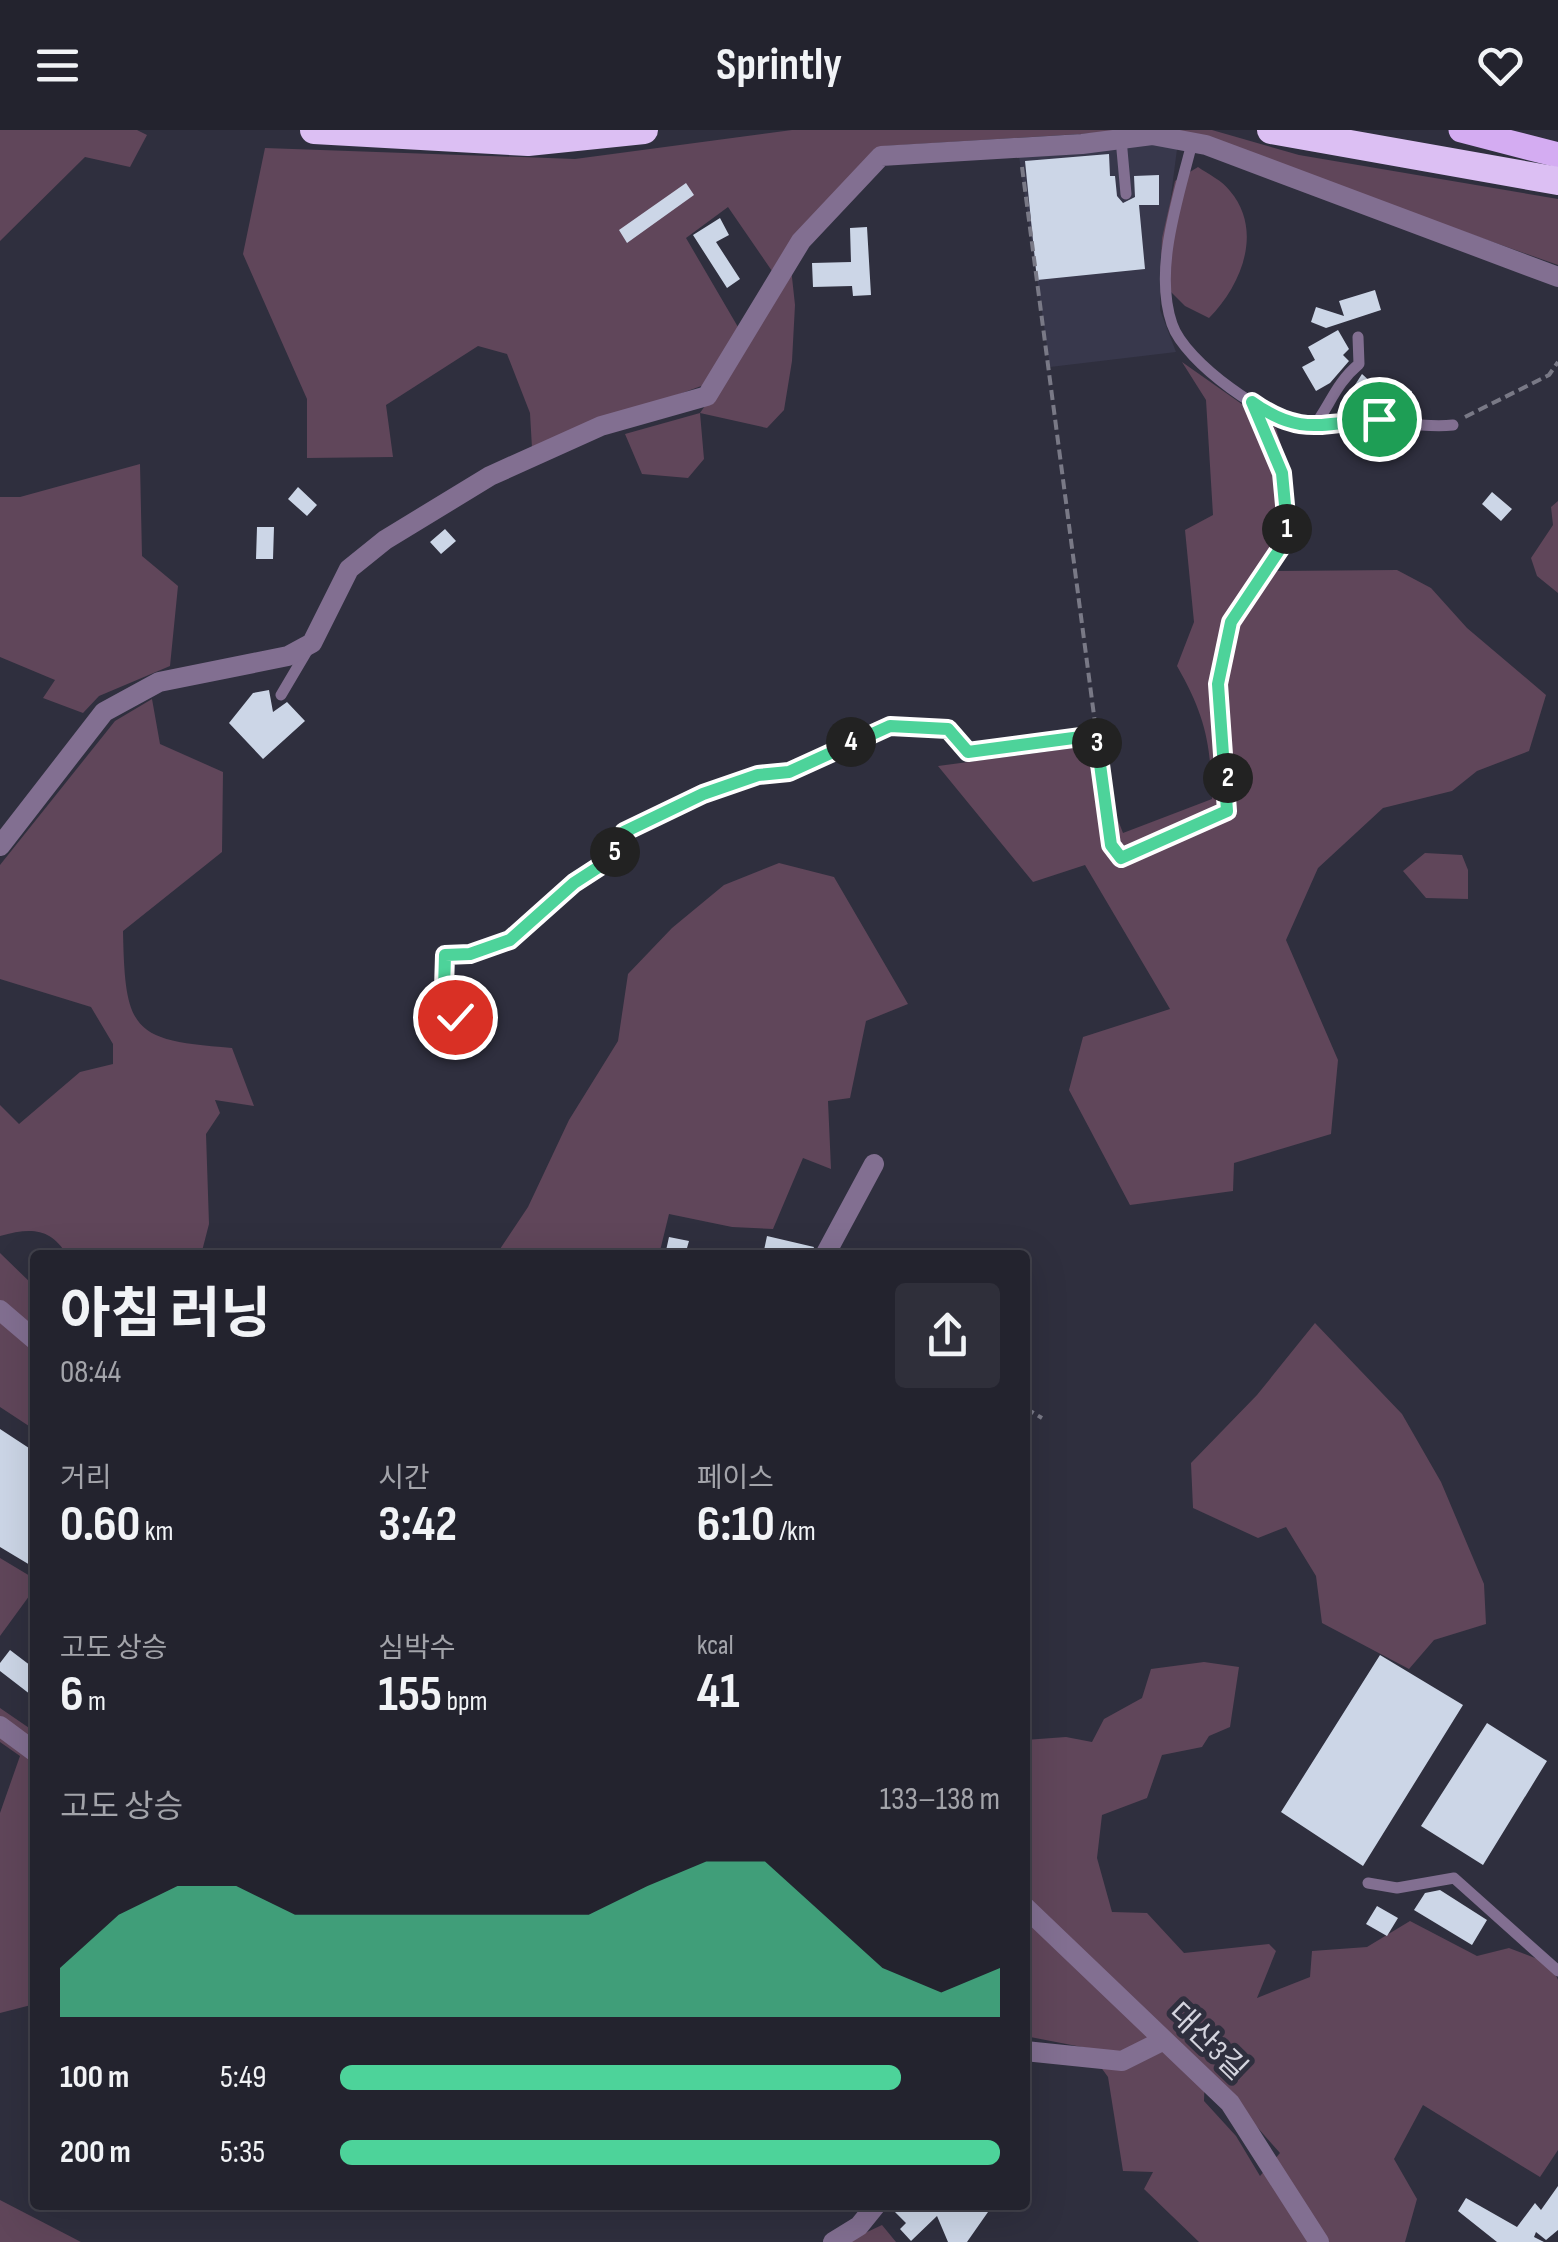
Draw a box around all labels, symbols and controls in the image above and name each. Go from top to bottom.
icon: menu [30,38,85,93]
text: Sprintly [716,38,842,93]
icon: heart [1473,38,1528,93]
pin [1337,377,1422,462]
icon: arrive [1352,392,1407,447]
pin: 1 [1262,504,1312,554]
text: 1 [1282,512,1292,545]
pin: 4 [826,717,876,767]
pin: 3 [1072,718,1122,768]
text: 4 [844,725,858,758]
text: 3 [1091,726,1103,759]
pin: 2 [1203,753,1253,803]
text: 2 [1222,761,1234,794]
pin: 5 [590,827,640,877]
text: 5 [609,835,621,868]
pin [413,975,498,1060]
icon: check [428,990,483,1045]
text: 아침 러닝 [60,1282,271,1349]
button: share [895,1283,1000,1388]
text: 08:44 [60,1353,121,1392]
text: 거리 [60,1462,112,1495]
text: 시간 [378,1462,430,1495]
text: 페이스 [697,1462,774,1495]
text: 0.60 [60,1495,140,1555]
text: 3:42 [378,1495,457,1555]
text: 6:10 [697,1495,775,1555]
text: km [140,1515,174,1548]
text: /km [775,1515,816,1548]
text: kcal [697,1629,734,1662]
text: 고도 상승 [60,1632,168,1665]
text: 심박수 [378,1632,456,1665]
text: 41 [697,1662,740,1722]
text: 6 [60,1665,84,1725]
text: 155 [378,1665,442,1725]
text: m [84,1685,106,1718]
text: bpm [442,1685,488,1718]
text: 133–138 m [880,1780,1000,1819]
text: 고도 상승 [60,1788,183,1827]
street label: 대산3길 [1160,1996,1254,2088]
text: 100 m [60,2058,129,2097]
text: 5:49 [220,2058,267,2097]
text: 200 m [60,2133,131,2172]
text: 5:35 [220,2133,265,2172]

